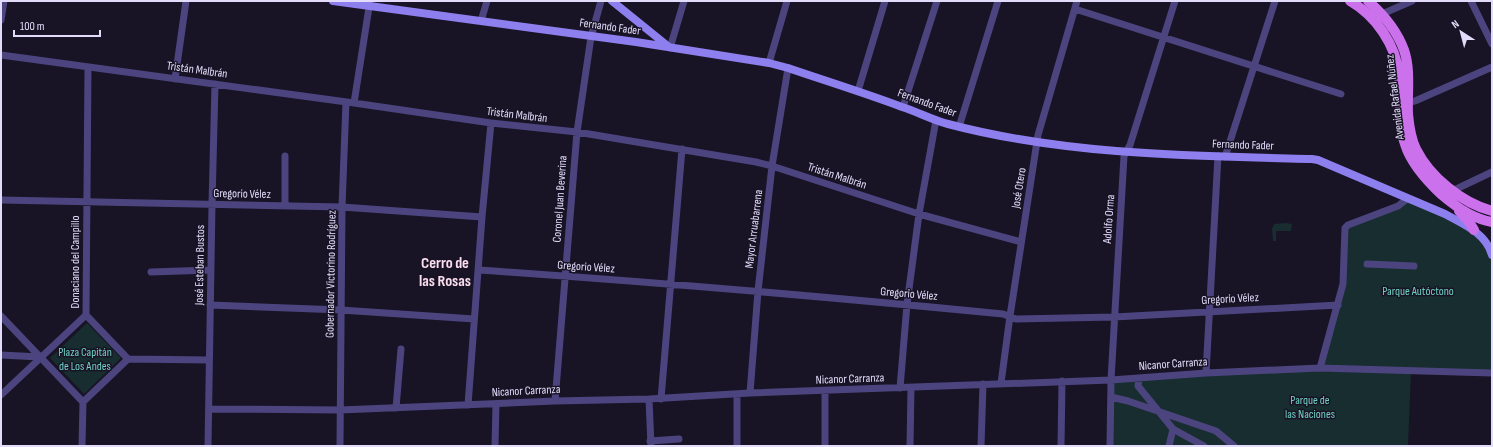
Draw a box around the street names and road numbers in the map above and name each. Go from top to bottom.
street label: Fernando Fader [578,15,642,39]
street label: Avenida Rafael Núñez [1382,53,1408,141]
street label: Tristán Malbrán [166,58,228,82]
street label: Fernando Fader [895,85,959,121]
street label: Tristán Malbrán [486,104,548,126]
street label: Fernando Fader [1212,136,1275,154]
street label: Coronel Juan Beverina [549,155,571,243]
street label: Tristán Malbrán [806,159,868,193]
street label: José Otero [1008,167,1030,210]
street label: Gregorio Vélez [213,186,272,202]
street label: Mayor Arruabarrena [742,188,766,269]
street label: Adolfo Orma [1100,194,1118,245]
street label: Gobernador Victorino Rodríguez [322,209,340,338]
street label: Donaciano del Campillo [68,216,83,308]
street label: José Esteban Bustos [192,225,208,306]
street label: Gregorio Vélez [557,258,616,277]
street label: Gregorio Vélez [880,284,939,304]
street label: Gregorio Vélez [1201,290,1260,308]
street label: Nicanor Carranza [1138,354,1208,374]
street label: Nicanor Carranza [815,370,885,388]
street label: Nicanor Carranza [491,382,561,400]

